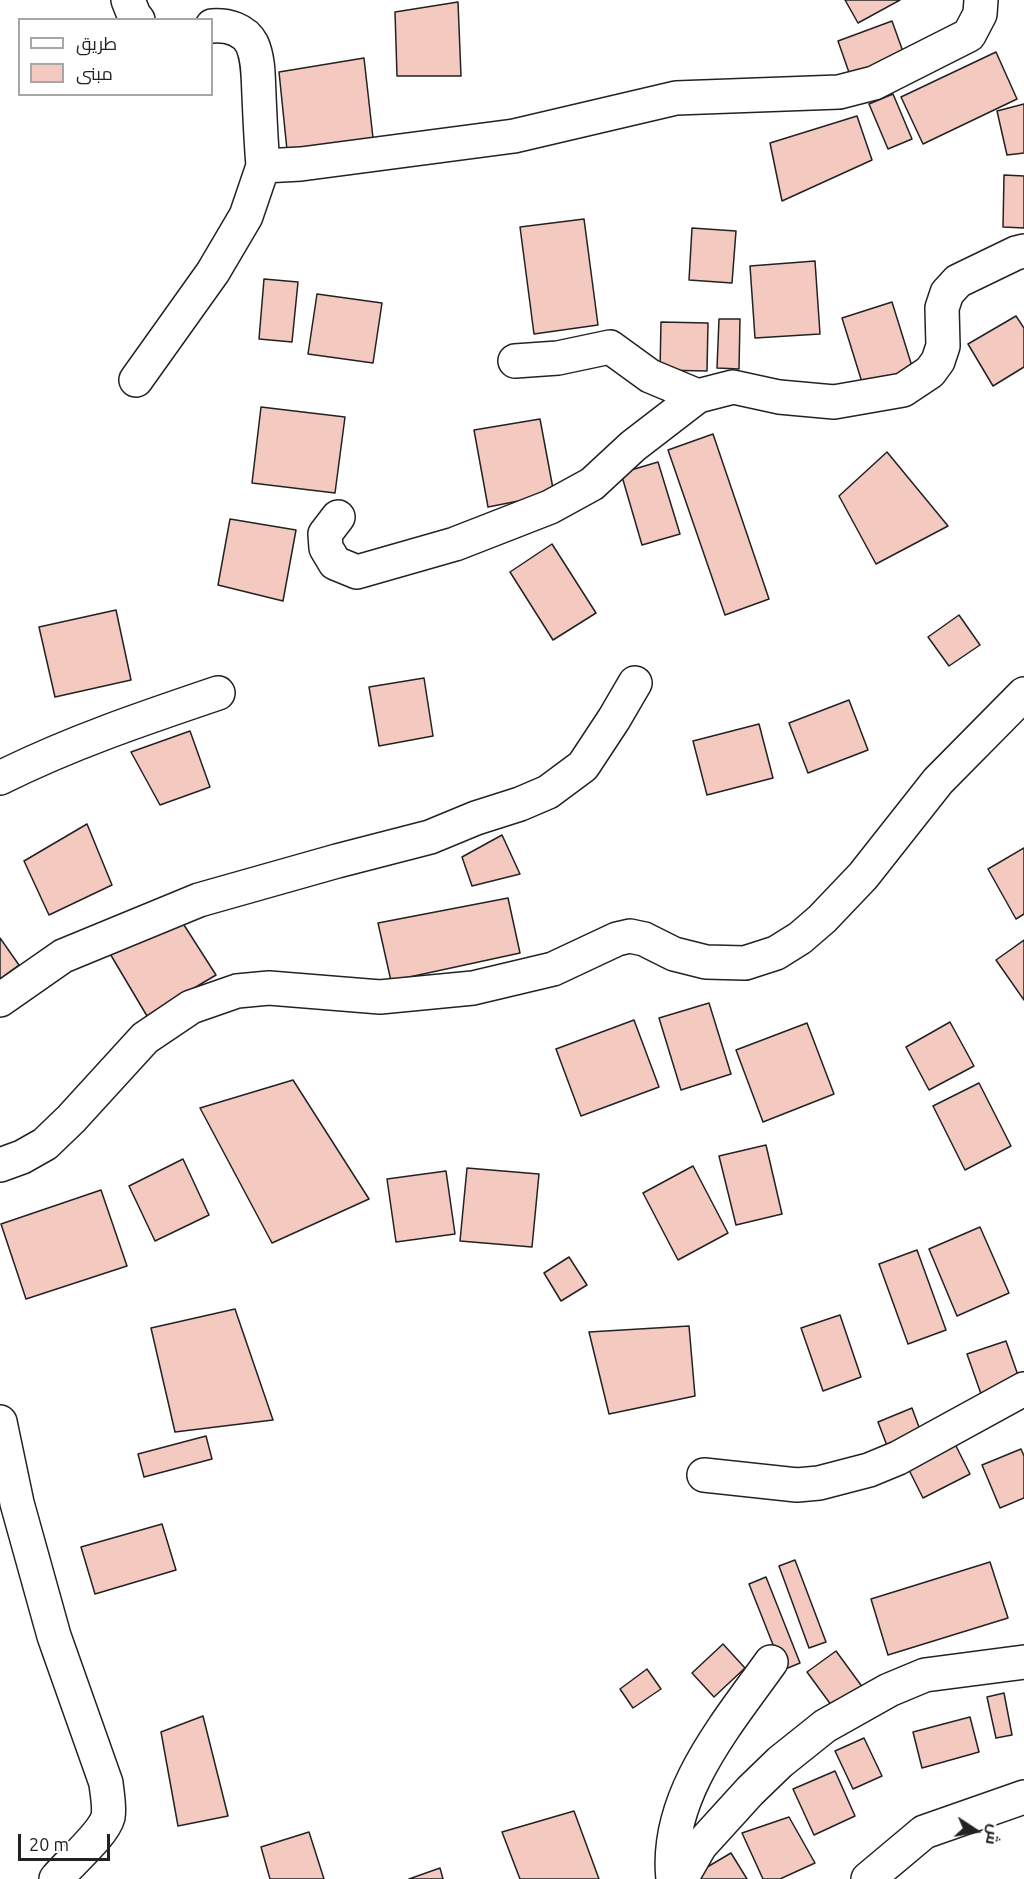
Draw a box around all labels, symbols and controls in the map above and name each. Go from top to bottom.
legend [18,18,213,96]
text: طريق [76,33,117,53]
text: مبنى [76,63,113,83]
north arrow [946,1801,1006,1861]
scale bar [21,1822,112,1860]
text: ش [983,1823,1005,1847]
text: 20 m [29,1834,69,1854]

